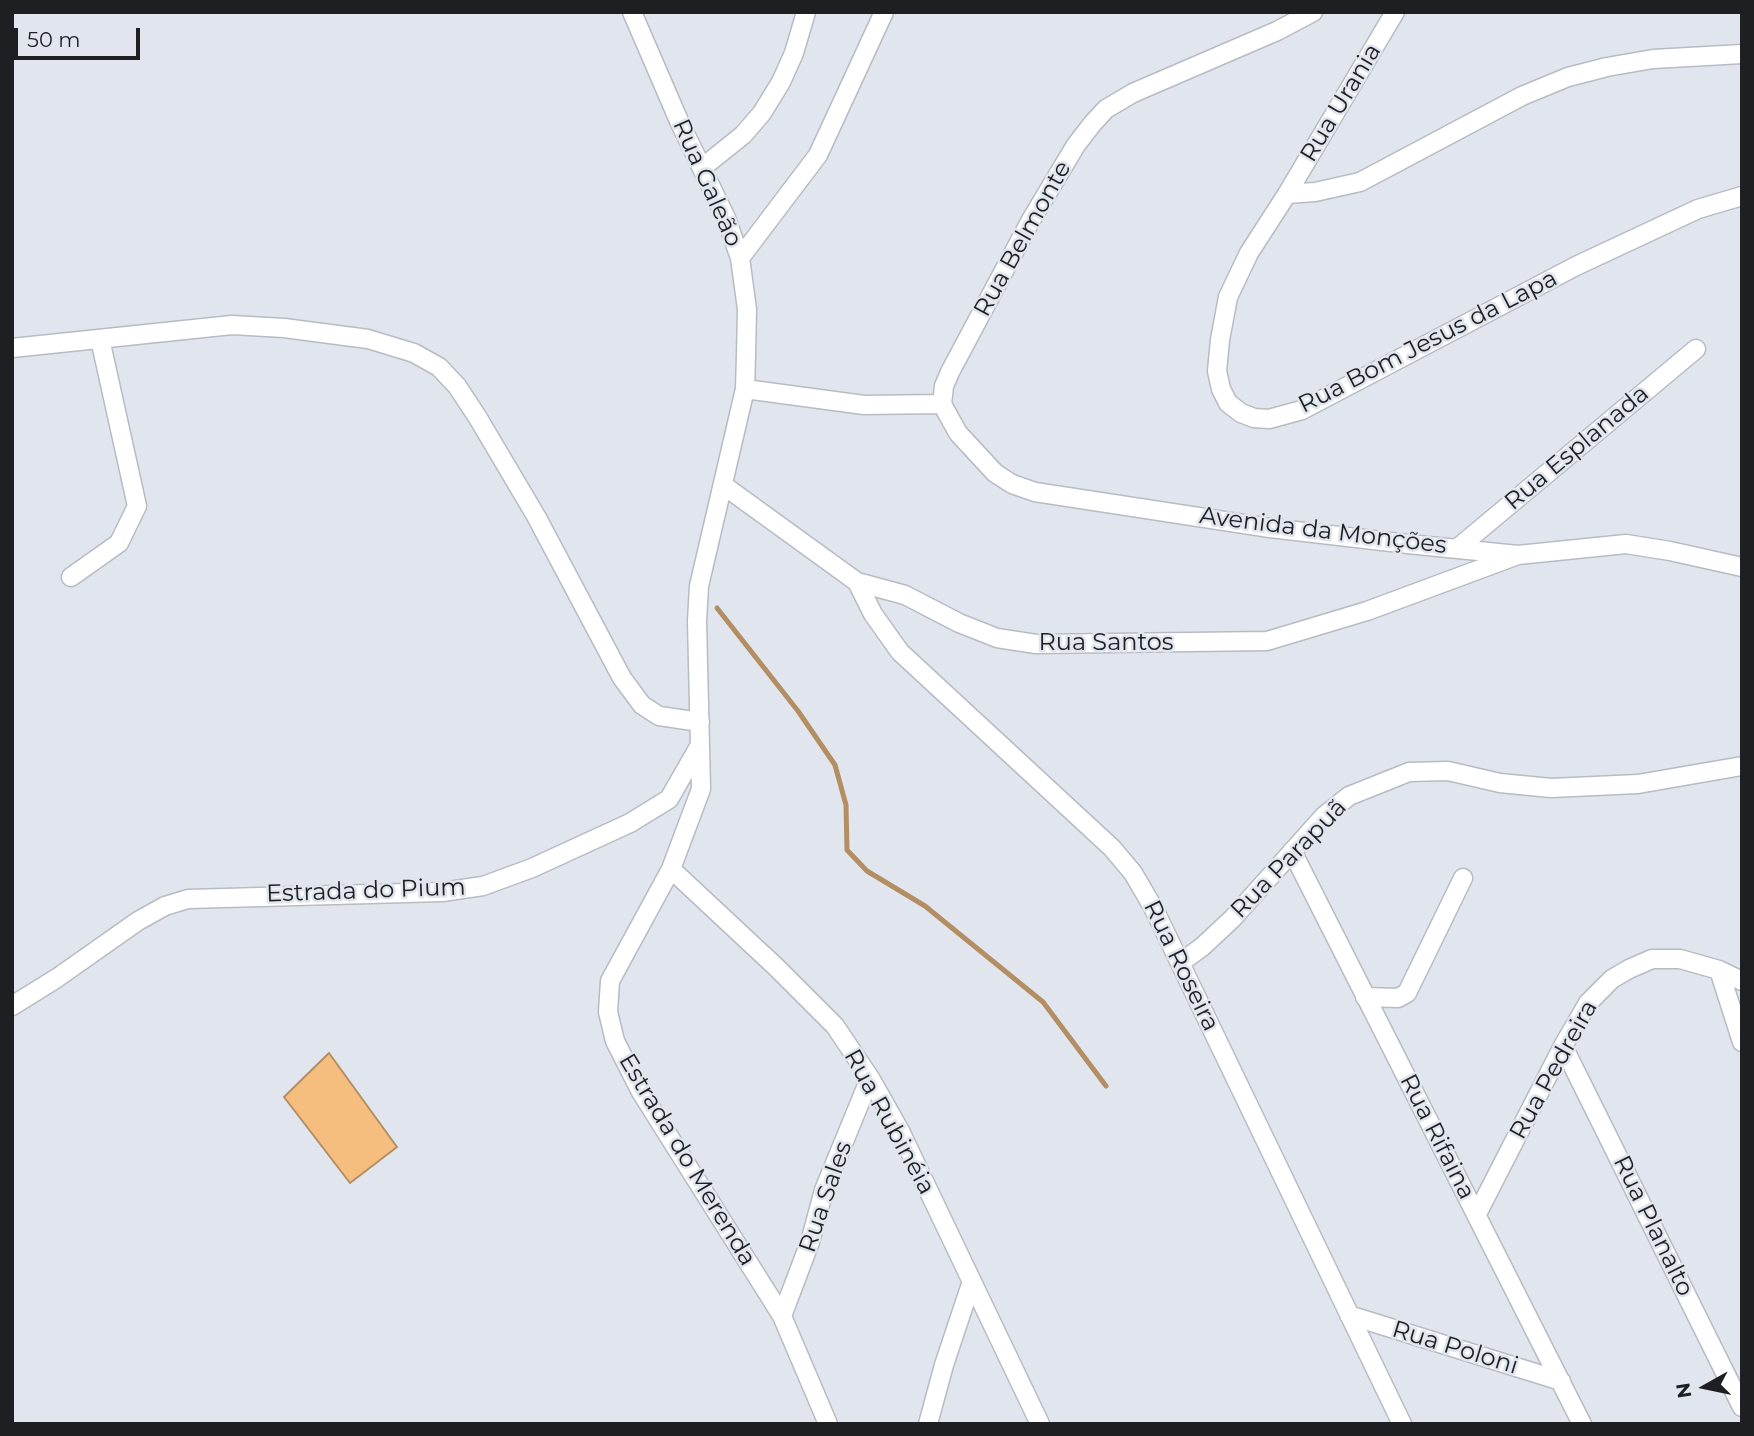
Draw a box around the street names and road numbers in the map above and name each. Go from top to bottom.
street label: Rua Urania [1295,39,1387,167]
street label: Rua Galeão [666,115,748,251]
street label: Rua Belmonte [968,156,1078,322]
street label: Rua Bom Jesus da Lapa [1294,264,1562,420]
street label: Rua Esplanada [1499,379,1655,517]
street label: Avenida da Monções [1198,502,1448,560]
street label: Rua Santos [1038,629,1174,657]
street label: Rua Parapuã [1225,793,1353,925]
street label: Estrada do Pium [266,873,466,909]
street label: Rua Roseira [1137,896,1225,1036]
street label: Rua Pedreira [1504,995,1604,1145]
street label: Rua Rubinéia [837,1044,941,1200]
street label: Estrada do Merenda [612,1049,762,1271]
street label: Rua Rifaina [1393,1070,1481,1204]
street label: Rua Sales [794,1138,858,1256]
street label: Rua Planalto [1607,1151,1699,1301]
street label: Rua Poloni [1389,1315,1521,1381]

